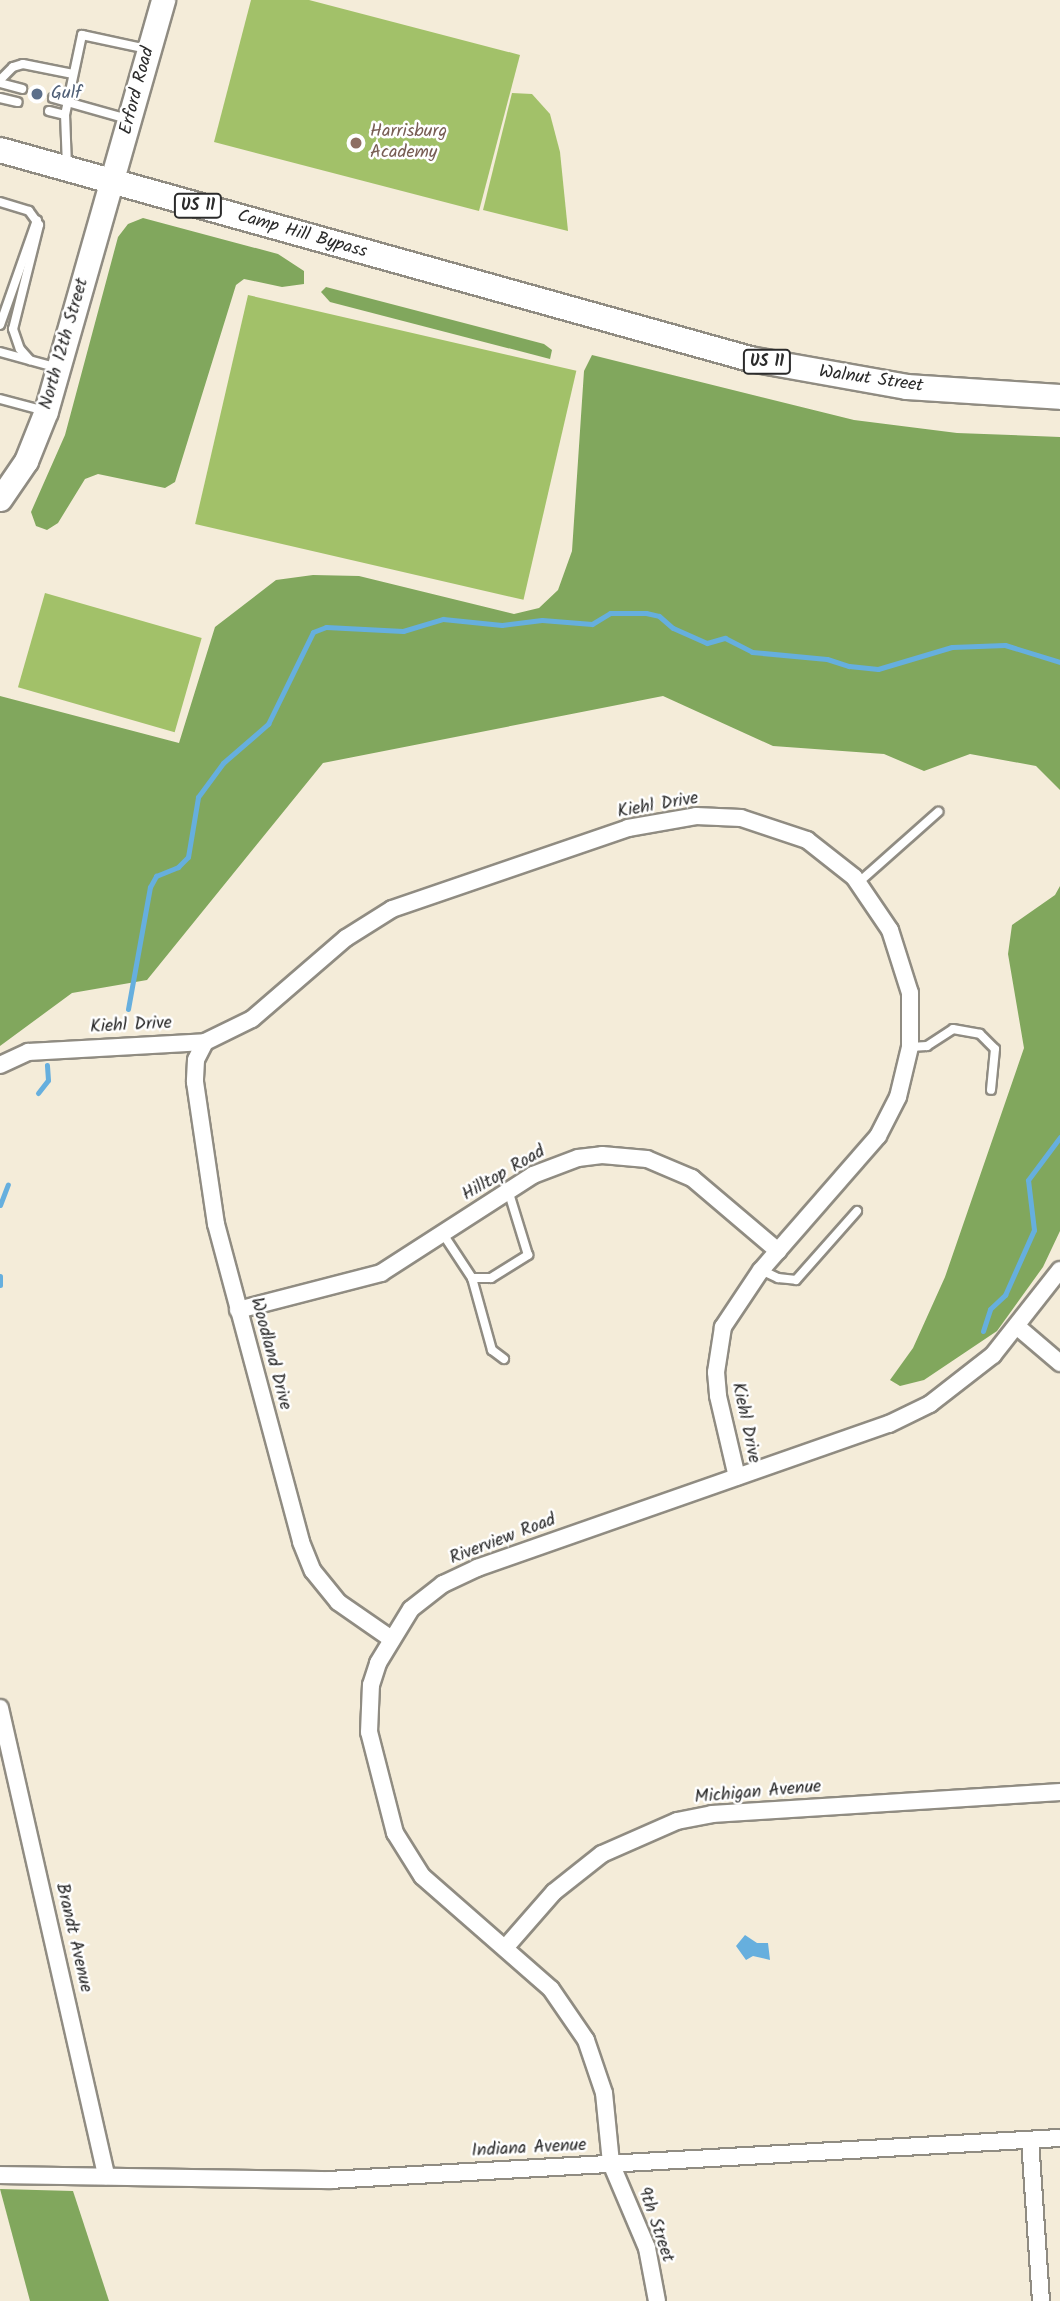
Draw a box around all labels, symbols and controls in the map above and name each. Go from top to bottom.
street label: Erford Road [116,45,160,137]
place label: Gulf [51,83,82,105]
marker: Gulf [29,86,45,102]
place label: Harrisburg Academy [370,122,447,164]
marker: Harrisburg Academy [348,135,364,151]
road number: US 11 [174,194,222,218]
street label: Camp Hill Bypass [235,206,369,264]
street label: North 12th Street [36,276,94,412]
road number: US 11 [742,350,792,374]
street label: Walnut Street [818,362,924,398]
street label: Kiehl Drive [616,788,700,824]
street label: Kiehl Drive [90,1013,172,1039]
street label: Hilltop Road [459,1142,549,1206]
street label: Woodland Drive [245,1295,295,1413]
street label: Kiehl Drive [726,1381,764,1465]
street label: Riverview Road [447,1510,559,1570]
street label: Michigan Avenue [694,1777,822,1809]
street label: Brandt Avenue [50,1881,96,1995]
street label: Indiana Avenue [471,2135,587,2163]
street label: 9th Street [632,2184,678,2266]

